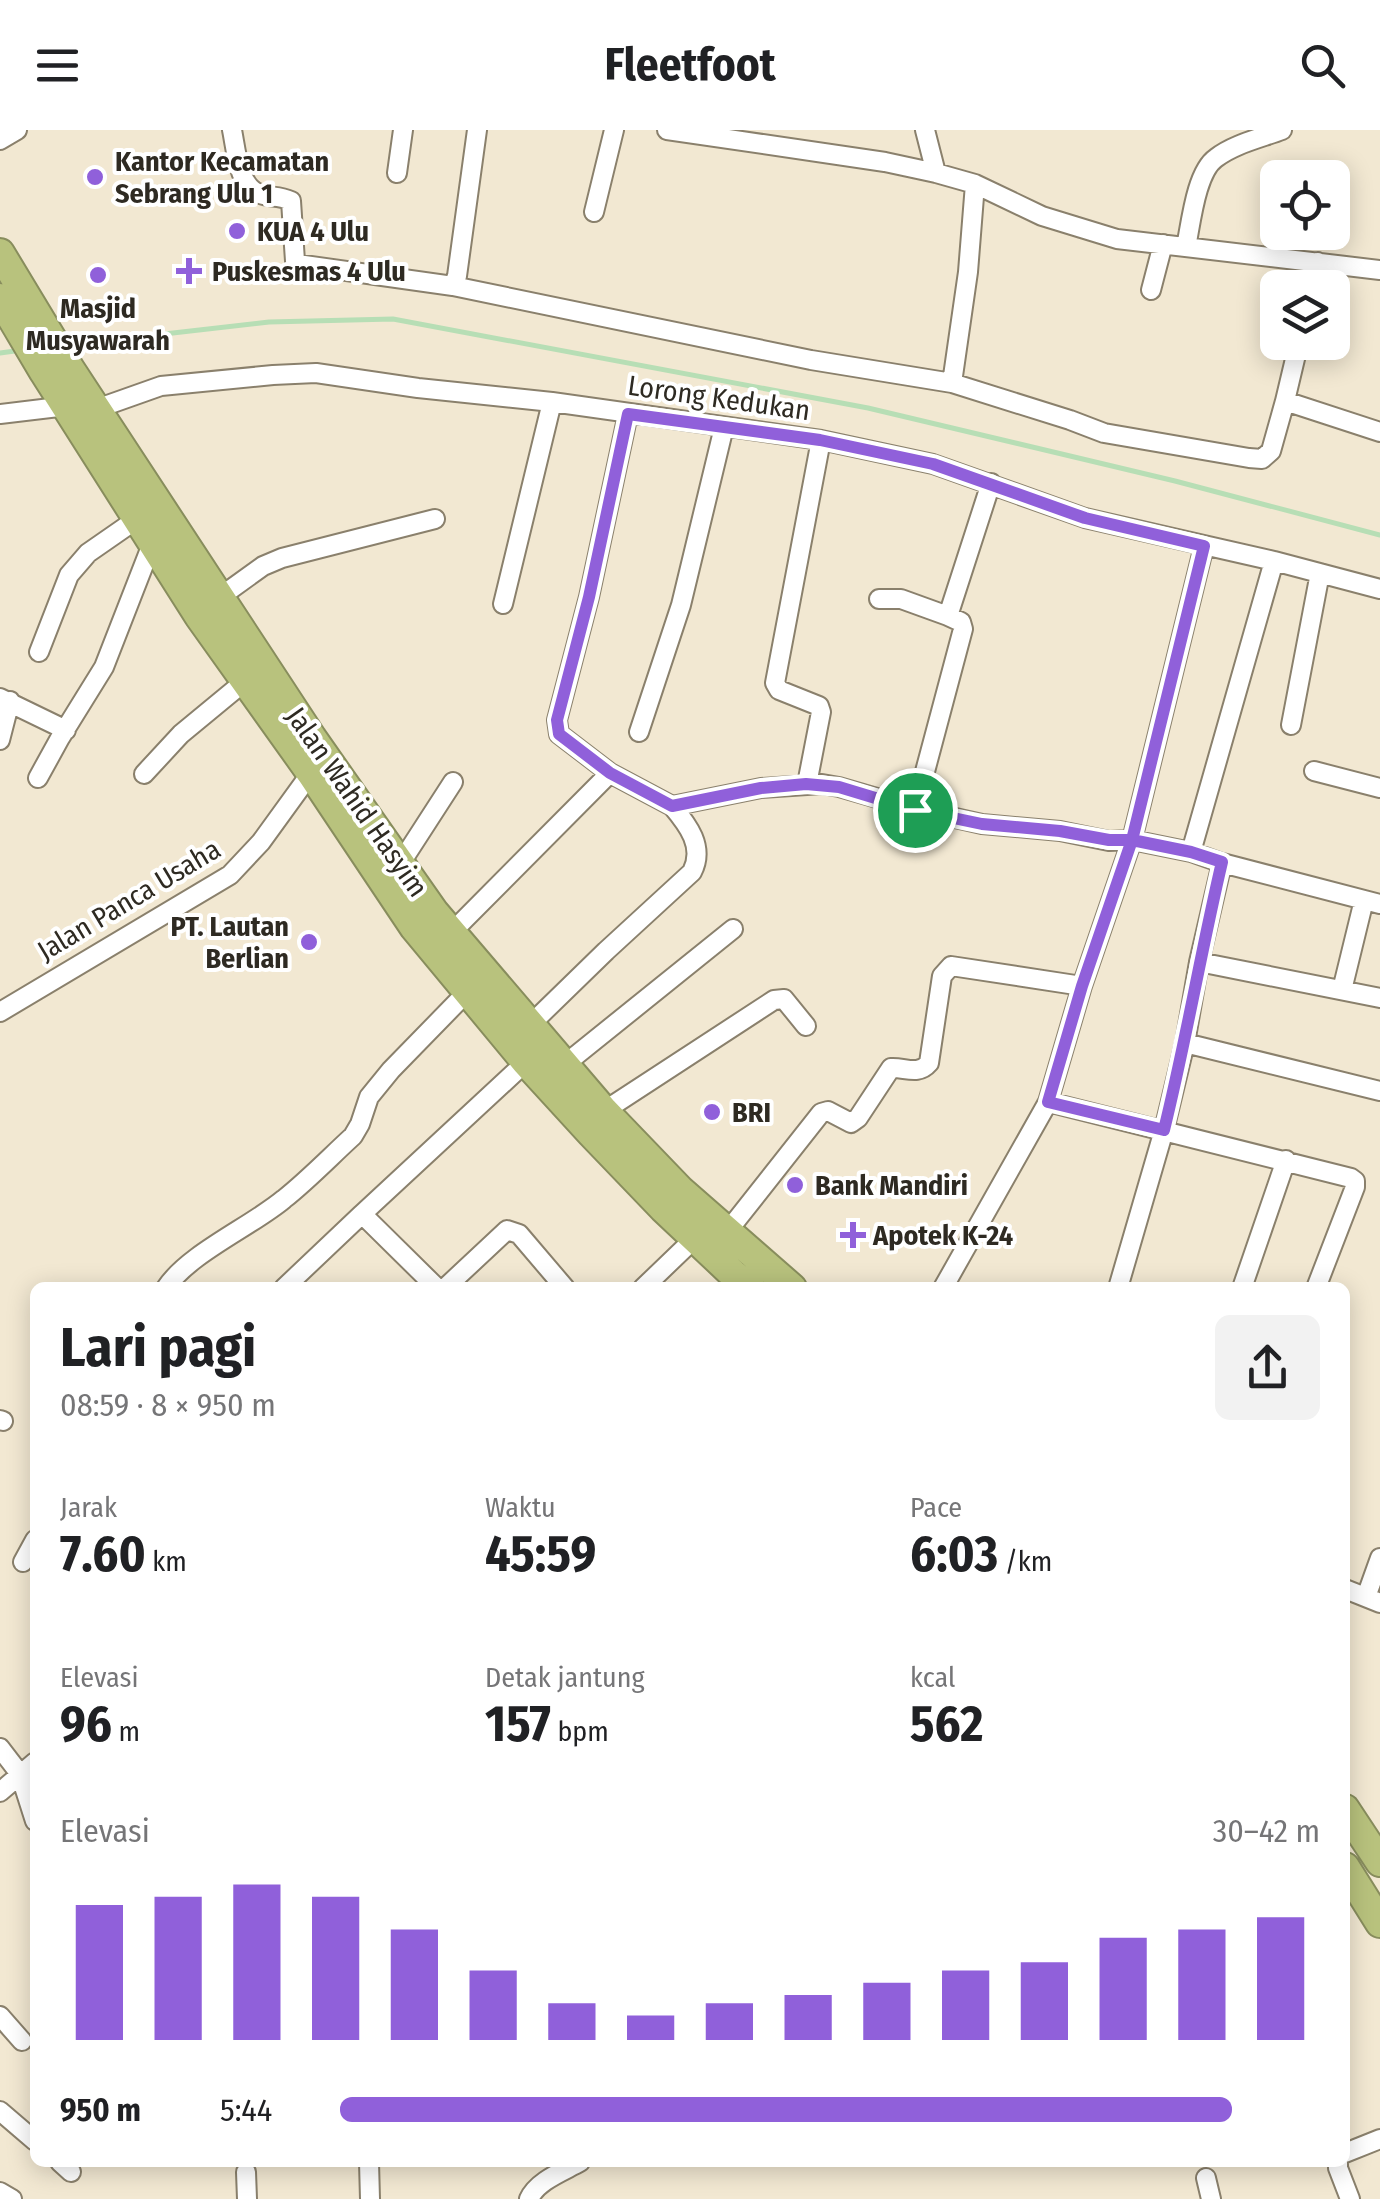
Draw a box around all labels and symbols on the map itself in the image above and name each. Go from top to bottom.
place label: Kantor Kecamatan Sebrang Ulu 1 [115,145,329,210]
marker: Kantor Kecamatan Sebrang Ulu 1 [84,166,106,188]
place label: KUA 4 Ulu [257,215,369,248]
marker: KUA 4 Ulu [226,220,248,242]
place label: Puskesmas 4 Ulu [212,255,406,288]
marker: Puskesmas 4 Ulu [176,258,202,284]
marker: Masjid Musyawarah [87,264,109,286]
place label: Masjid Musyawarah [26,292,170,357]
street label: Lorong Kedukan [626,369,812,427]
street label: Jalan Wahid Hasyim [279,701,435,903]
pin [873,768,958,853]
street label: Jalan Panca Usaha [32,832,226,968]
place label: PT. Lautan Berlian [171,910,289,975]
marker: PT. Lautan Berlian [298,931,320,953]
place label: BRI [732,1096,771,1129]
marker: BRI [701,1101,723,1123]
place label: Bank Mandiri [815,1169,968,1202]
marker: Bank Mandiri [784,1174,806,1196]
place label: Apotek K-24 [872,1219,1013,1252]
marker: Apotek K-24 [842,1224,864,1246]

